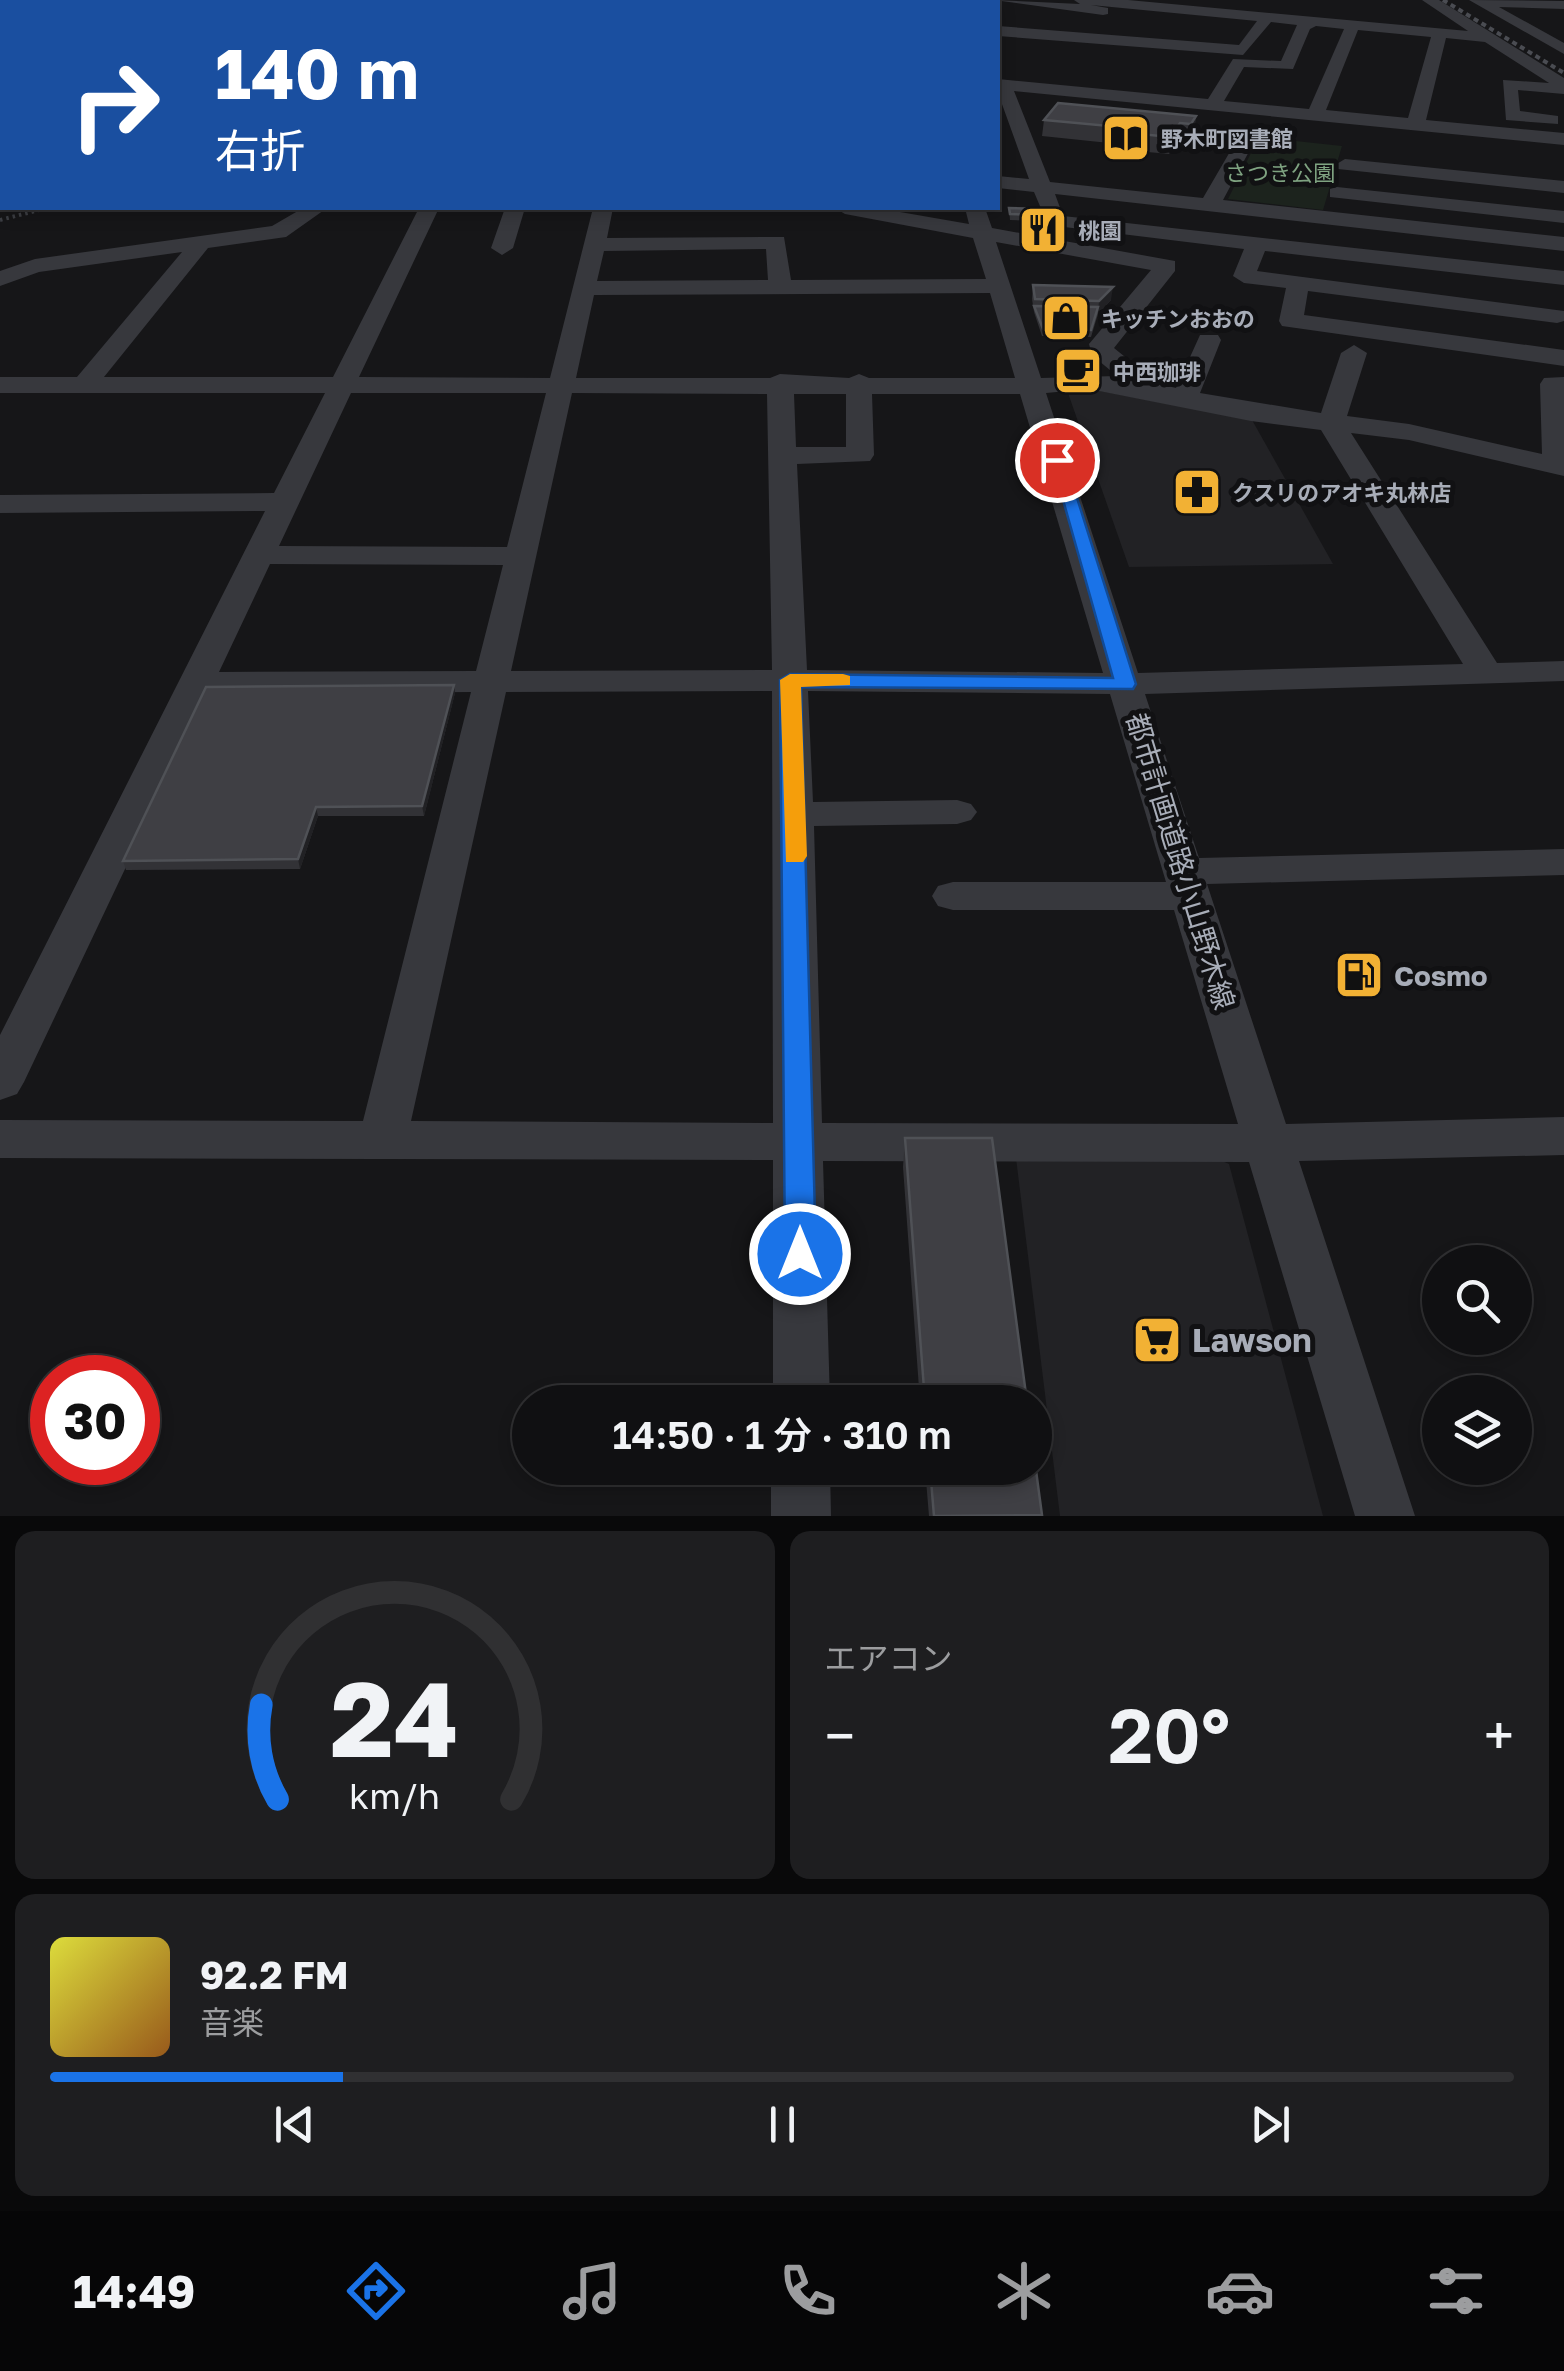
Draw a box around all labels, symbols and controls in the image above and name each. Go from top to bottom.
text: 140 m [215,30,419,114]
icon: right [50,40,180,170]
library icon: 野木町図書館 [1100,112,1152,164]
text: 右折 [215,123,305,177]
place label: 野木町図書館 [1161,125,1293,152]
park label: さつき公園 [1225,159,1335,186]
restaurant icon: 桃園 [1017,204,1069,256]
place label: 桃園 [1078,217,1122,244]
shop icon: キッチンおおの [1040,292,1092,344]
place label: キッチンおおの [1101,305,1255,332]
cafe icon: 中西珈琲 [1052,345,1104,397]
place label: 中西珈琲 [1113,358,1201,385]
pin [1015,418,1100,503]
icon: arrive [1030,433,1085,488]
pharmacy icon: クスリのアオキ丸林店 [1171,466,1223,518]
place label: クスリのアオキ丸林店 [1232,479,1451,506]
street label: 都市計画道路小山野木線 [1120,709,1242,1013]
fuel station icon: Cosmo [1333,949,1385,1001]
place label: Cosmo [1394,959,1488,992]
position arrow [748,1202,852,1306]
map controls [1422,1245,1532,1485]
button: search [1422,1245,1532,1355]
supermarket icon: Lawson [1131,1314,1183,1366]
place label: Lawson [1192,1321,1312,1359]
speed limit sign: 30 [30,1355,160,1485]
button: layers [1422,1375,1532,1485]
text: 14:50 · 1 分 · 310 m [612,1412,952,1457]
text: エアコン [825,1639,953,1677]
text: 24 [331,1655,459,1780]
text: 20° [1108,1689,1230,1780]
text: − [825,1702,855,1768]
text: + [1484,1702,1514,1768]
text: km/h [349,1774,440,1817]
text: 92.2 FM [200,1952,349,1997]
text: 音楽 [200,2003,264,2041]
icon: previous [267,2097,322,2152]
icon: pause [755,2097,810,2152]
icon: next [1243,2097,1298,2152]
icon: directions [341,2256,411,2326]
icon: music [557,2256,627,2326]
icon: phone [773,2256,843,2326]
icon: climate [989,2256,1059,2326]
icon: car [1205,2256,1275,2326]
icon: filters [1421,2256,1491,2326]
text: 14:49 [73,2264,195,2318]

